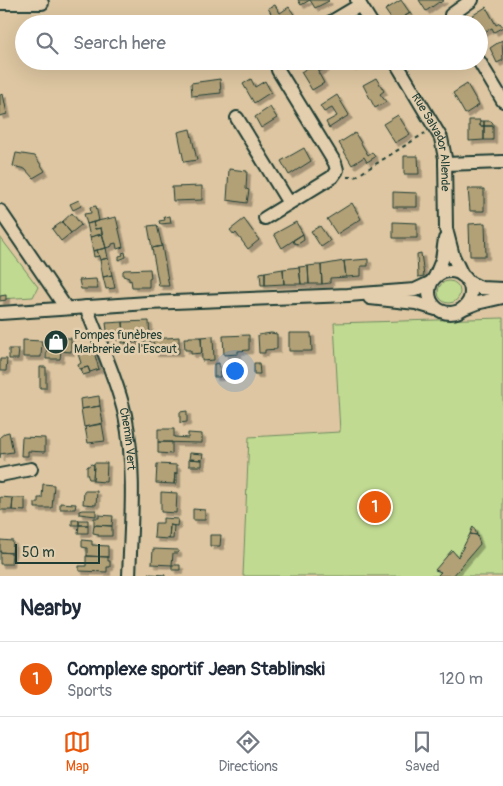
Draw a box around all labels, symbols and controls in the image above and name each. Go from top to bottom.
search box [15,15,488,70]
icon: search [33,29,61,57]
text: Search here [73,31,166,55]
street label: Rue Salvador Allende [408,90,453,192]
place label: Pompes funèbres Marbrerie de l'Escaut [74,328,177,357]
shop icon: Pompes funèbres Marbrerie de l'Escaut [43,329,69,355]
your location [222,358,248,384]
street label: Chemin Vert [116,406,139,471]
pin: 1 [359,488,391,526]
scale bar [15,541,100,564]
text: 50 m [22,544,55,561]
text: Nearby [20,595,81,622]
text: Complexe sportif Jean Stablinski [67,657,325,681]
text: 1 [33,669,39,689]
text: 120 m [439,669,483,689]
text: Sports [67,681,112,701]
tab: Map [63,728,91,775]
tab: Directions [218,728,278,775]
tab: Saved [405,728,440,775]

